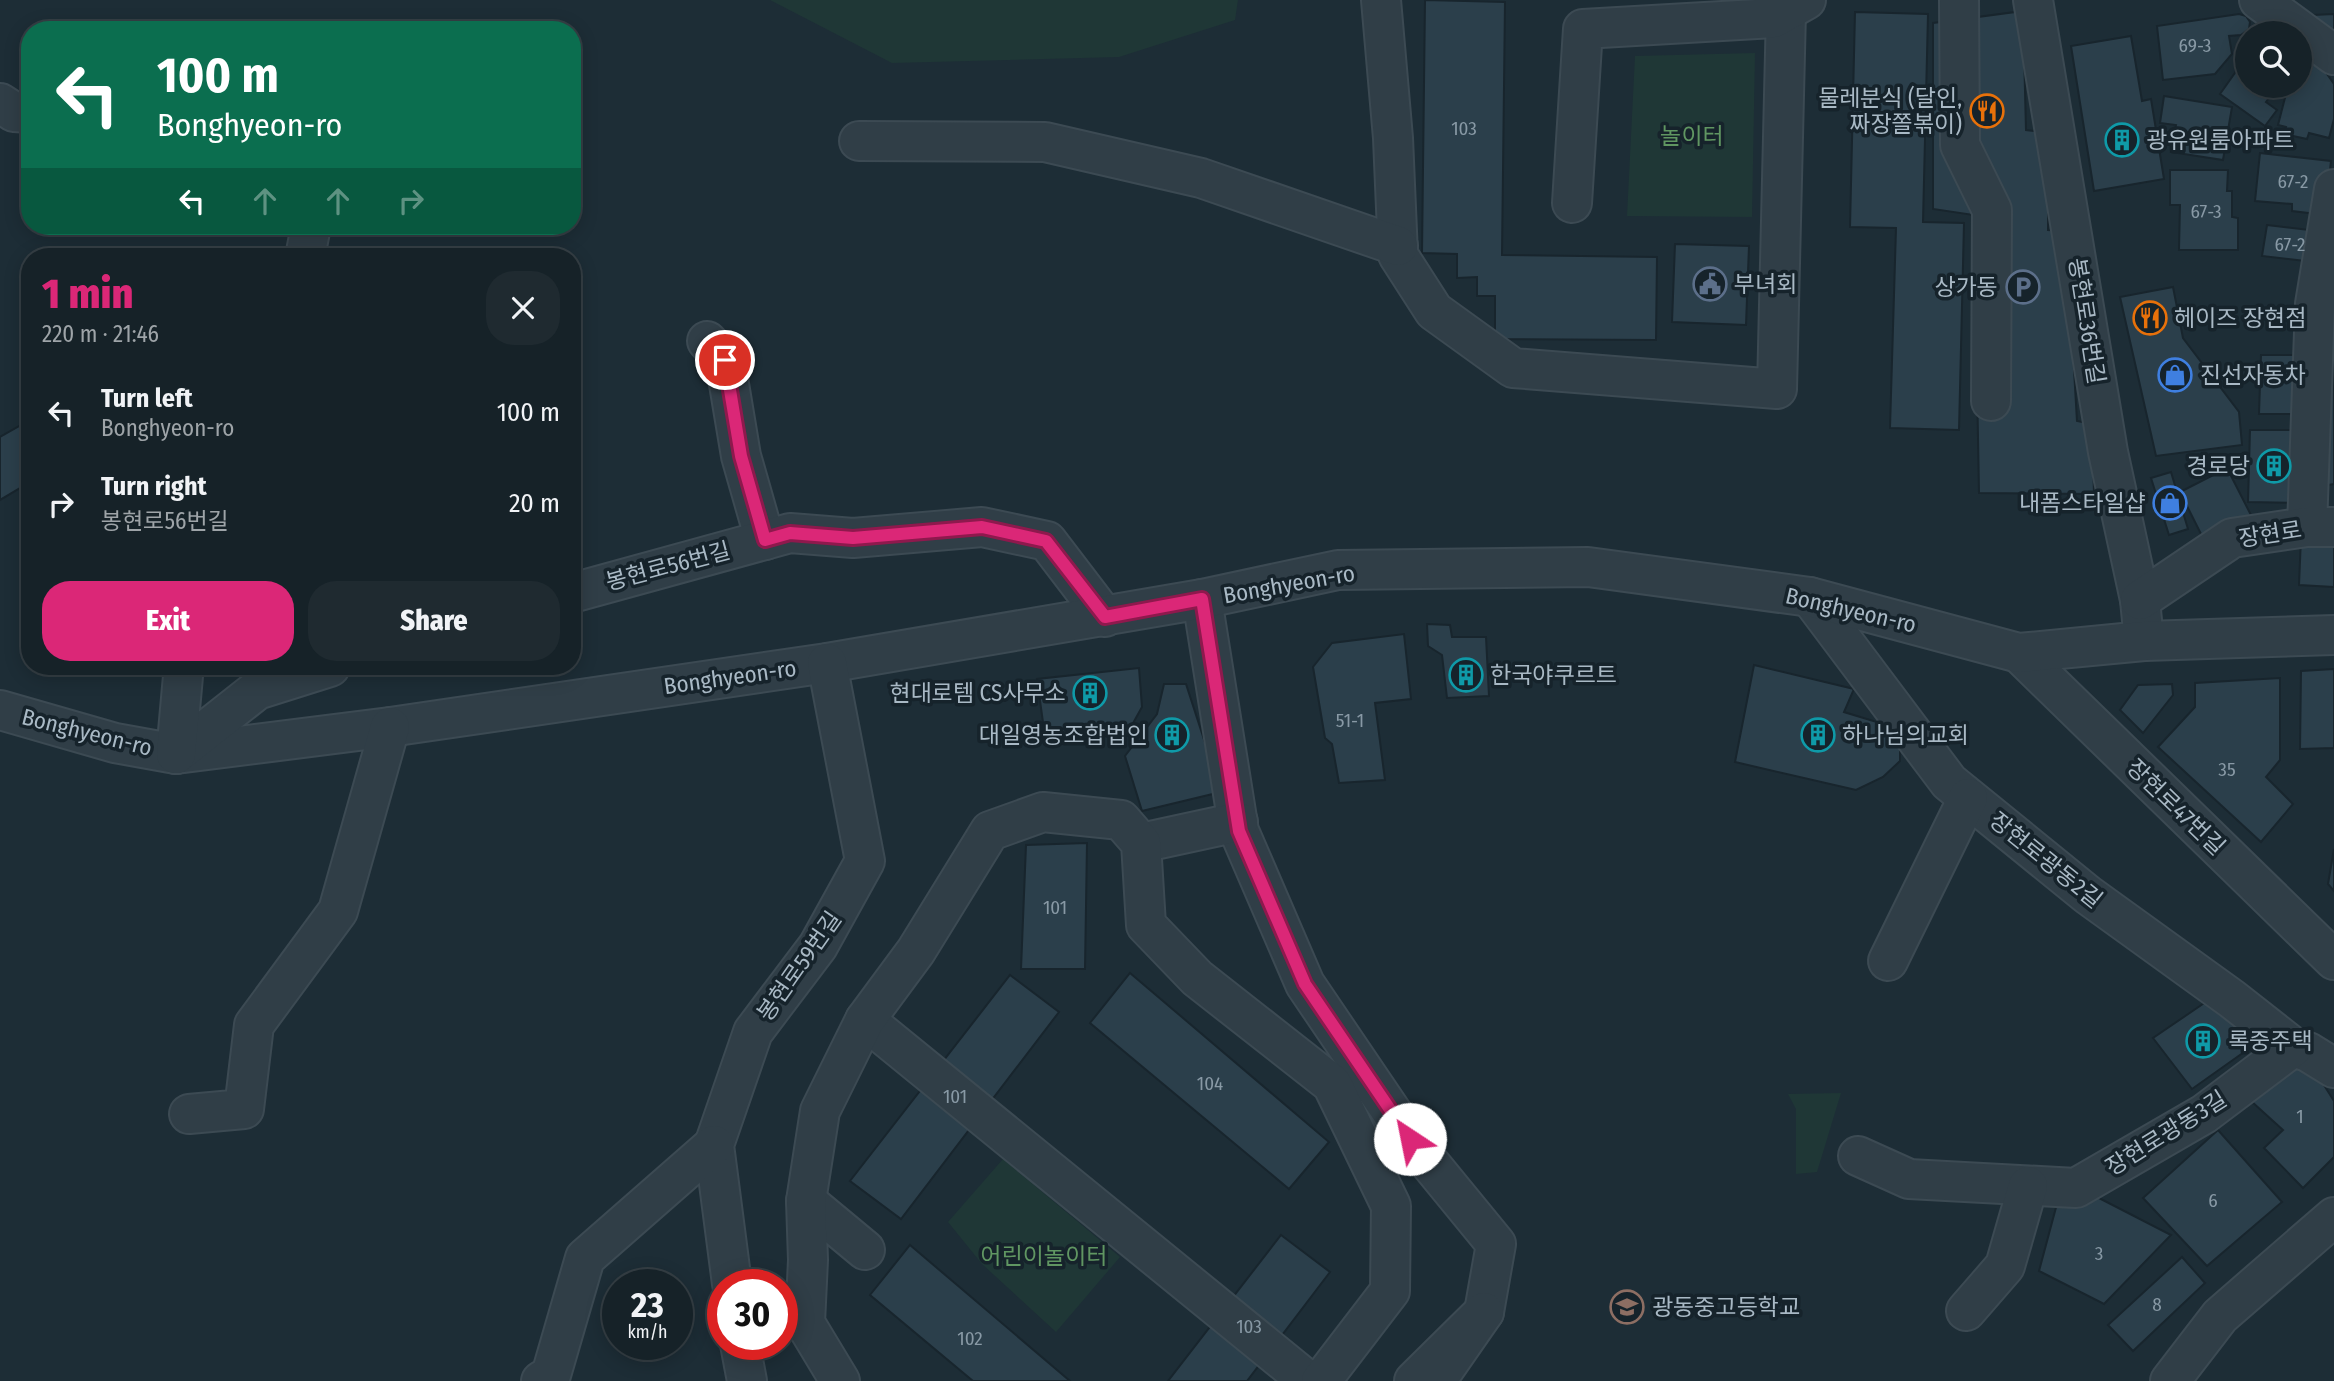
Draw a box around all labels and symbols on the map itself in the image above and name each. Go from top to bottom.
house number: 69-3 [2179,34,2211,57]
place label: 물레분식 (달인, 짜장쫄볶이) [1818,84,1962,138]
restaurant icon: 물레분식 (달인, 짜장쫄볶이) [1968,92,2006,130]
house number: 103 [1451,117,1477,140]
building icon: 광유원룸아파트 [2103,121,2141,159]
park label: 놀이터 [1660,122,1724,150]
place label: 광유원룸아파트 [2146,126,2294,154]
house number: 67-2 [2278,170,2308,193]
house number: 67-3 [2190,200,2222,223]
house number: 67-2 [2275,233,2305,256]
street label: 봉현로36번길 [2063,256,2111,386]
public building icon: 부녀회 [1691,265,1729,303]
parking icon: 상가동 [2004,268,2042,306]
place label: 부녀회 [1734,270,1797,298]
place label: 상가동 [1935,273,1998,301]
restaurant icon: 헤이즈 장현점 [2131,299,2169,337]
place label: 헤이즈 장현점 [2174,304,2306,332]
pin [695,330,755,390]
shop icon: 진선자동차 [2156,356,2194,394]
place label: 진선자동차 [2200,361,2306,389]
building icon: 경로당 [2255,447,2293,485]
place label: 경로당 [2187,452,2250,480]
shop icon: 내폼스타일샵 [2151,484,2189,522]
place label: 내폼스타일샵 [2019,489,2146,517]
street label: 장현로 [2236,515,2304,553]
street label: 봉현로56번길 [603,536,733,596]
street label: Bonghyeon-ro [1221,559,1357,609]
street label: Bonghyeon-ro [1783,581,1919,639]
street label: Bonghyeon-ro [662,654,798,700]
building icon: 한국야쿠르트 [1447,656,1485,694]
place label: 한국야쿠르트 [1490,661,1617,689]
building icon: 현대로템 CS사무소 [1071,674,1109,712]
place label: 현대로템 CS사무소 [890,679,1066,707]
street label: Bonghyeon-ro [19,702,155,762]
house number: 51-1 [1336,709,1364,732]
building icon: 대일영농조합법인 [1153,716,1191,754]
building icon: 하나님의교회 [1799,716,1837,754]
place label: 대일영농조합법인 [979,721,1148,749]
place label: 하나님의교회 [1842,721,1969,749]
street label: 장현로47번길 [2121,753,2231,861]
house number: 35 [2218,758,2236,781]
street label: 장현로광동2길 [1984,806,2108,914]
house number: 101 [1043,896,1067,919]
street label: 봉현로59번길 [751,906,847,1026]
building icon: 록중주택 [2184,1022,2222,1060]
place label: 록중주택 [2228,1027,2313,1055]
house number: 104 [1197,1072,1223,1095]
house number: 101 [943,1085,967,1108]
street label: 장현로광동3길 [2100,1085,2232,1181]
position arrow [1373,1102,1447,1176]
house number: 1 [2296,1105,2304,1128]
house number: 6 [2208,1189,2218,1212]
park label: 어린이놀이터 [981,1242,1107,1270]
house number: 3 [2095,1242,2103,1265]
speed limit sign: 30 [707,1269,798,1360]
school or university icon: 광동중고등학교 [1608,1288,1646,1326]
place label: 광동중고등학교 [1652,1293,1800,1321]
house number: 8 [2152,1293,2162,1316]
house number: 103 [1236,1315,1262,1338]
house number: 102 [957,1327,983,1350]

